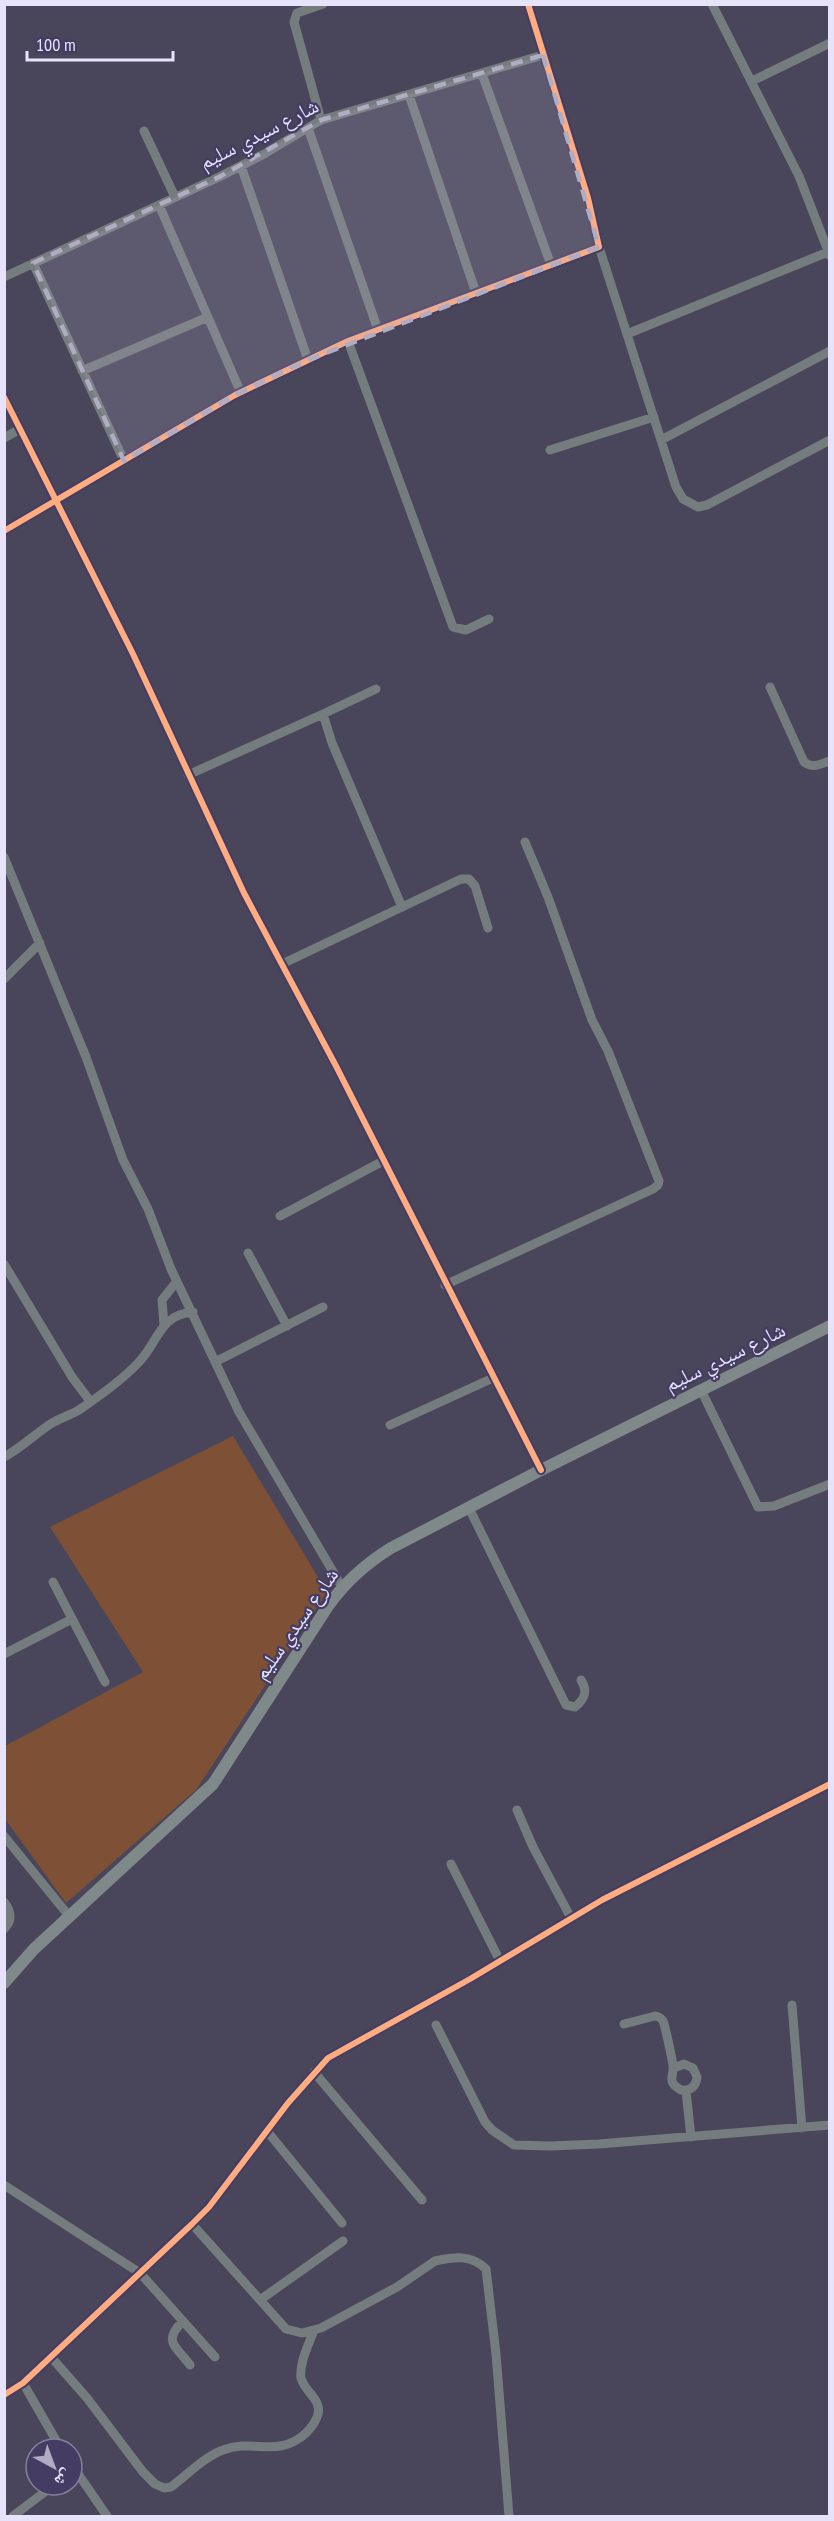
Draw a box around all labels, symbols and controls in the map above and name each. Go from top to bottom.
scale bar [27,24,172,62]
text: 100 m [36,33,76,56]
street label: شارع سيدي سليم [194,92,325,178]
street label: شارع سيدي سليم [660,1316,791,1400]
street label: شارع سيدي سليم [247,1562,347,1687]
north arrow [24,2437,84,2497]
text: ش [51,2465,77,2491]

